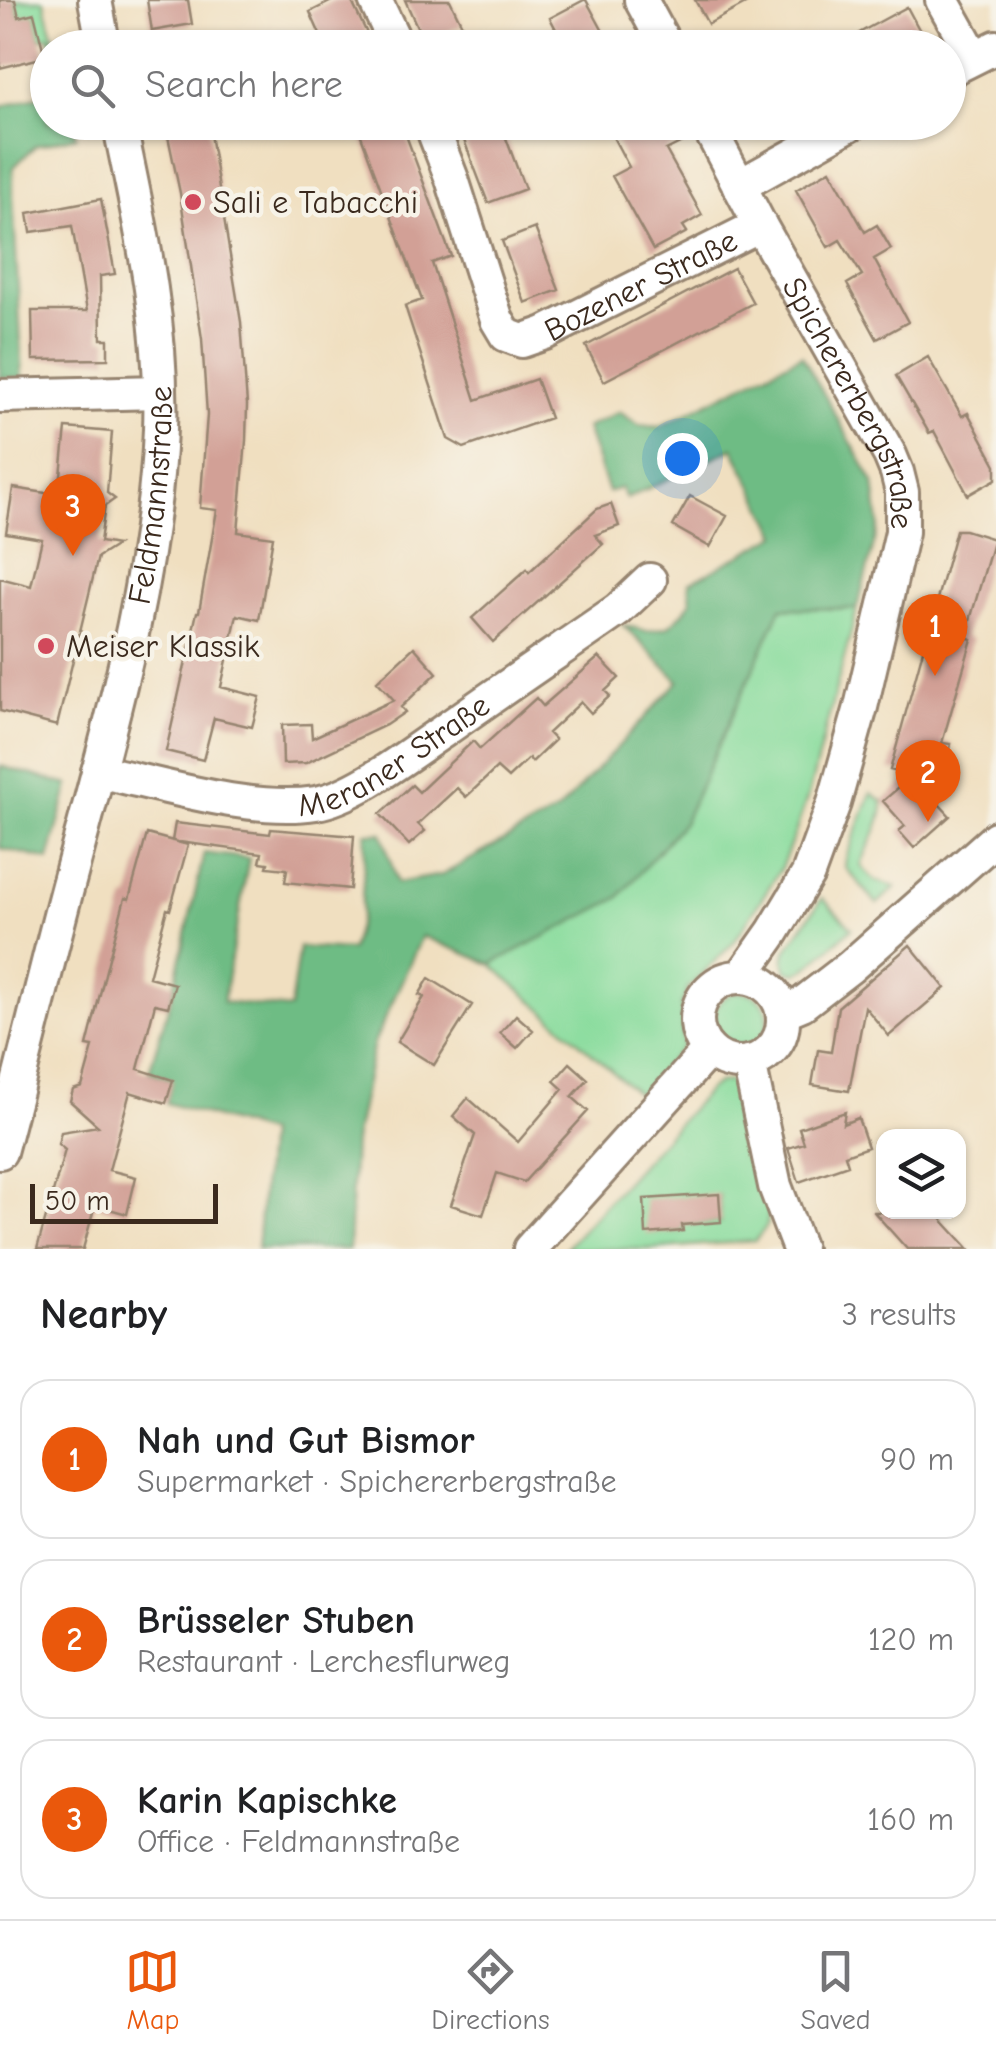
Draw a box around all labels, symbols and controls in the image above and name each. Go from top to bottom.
search box [30,30,966,140]
icon: search [65,58,120,113]
text: Search here [145,63,343,107]
place label: Sali e Tabacchi [213,184,418,221]
marker: Sali e Tabacchi [182,191,204,213]
street label: Bozener Straße [538,222,743,349]
street label: Spichererbergstraße [774,271,921,529]
street label: Feldmannstraße [120,386,179,607]
your location [657,433,708,484]
pin: 3 [40,474,106,556]
pin: 1 [902,594,968,676]
place label: Meiser Klassik [66,628,260,665]
marker: Meiser Klassik [35,635,57,657]
street label: Meraner Straße [296,687,496,824]
pin: 2 [896,740,960,822]
map controls [876,1129,966,1219]
button: layers [876,1129,966,1219]
scale bar [30,1179,218,1224]
text: 50 m [45,1185,110,1217]
text: Nearby [40,1290,167,1339]
text: 3 results [842,1296,956,1333]
text: Nah und Gut Bismor [137,1419,475,1463]
text: 1 [68,1441,81,1478]
text: 90 m [880,1441,954,1478]
text: Supermarket · Spichererbergstraße [137,1463,617,1500]
text: Brüsseler Stuben [137,1599,415,1643]
text: 2 [67,1621,82,1658]
text: 120 m [868,1621,954,1658]
text: Restaurant · Lerchesflurweg [137,1643,511,1680]
text: Karin Kapischke [137,1779,397,1823]
text: 3 [67,1801,82,1838]
text: 160 m [867,1801,954,1838]
text: Office · Feldmannstraße [137,1823,460,1860]
tab: Map [125,1944,180,2036]
tab: Directions [431,1944,550,2036]
tab: Saved [801,1944,871,2036]

